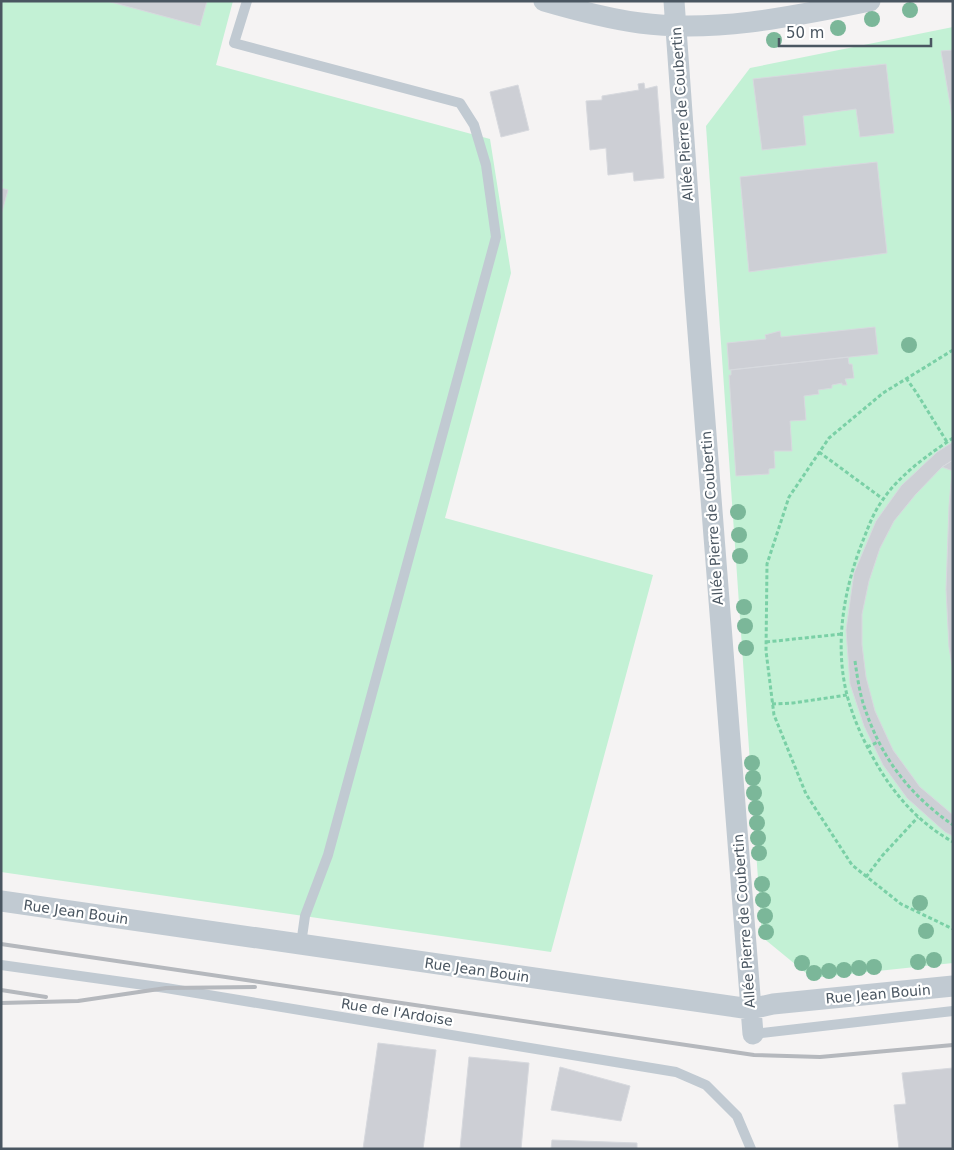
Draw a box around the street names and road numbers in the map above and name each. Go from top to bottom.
street label: Allée Pierre de Coubertin [668,26,696,202]
street label: Allée Pierre de Coubertin [698,430,726,606]
street label: Allée Pierre de Coubertin [730,833,758,1009]
street label: Rue Jean Bouin [23,897,129,927]
street label: Rue Jean Bouin [424,955,530,985]
street label: Rue Jean Bouin [825,981,931,1007]
street label: Rue de l'Ardoise [340,995,454,1029]

